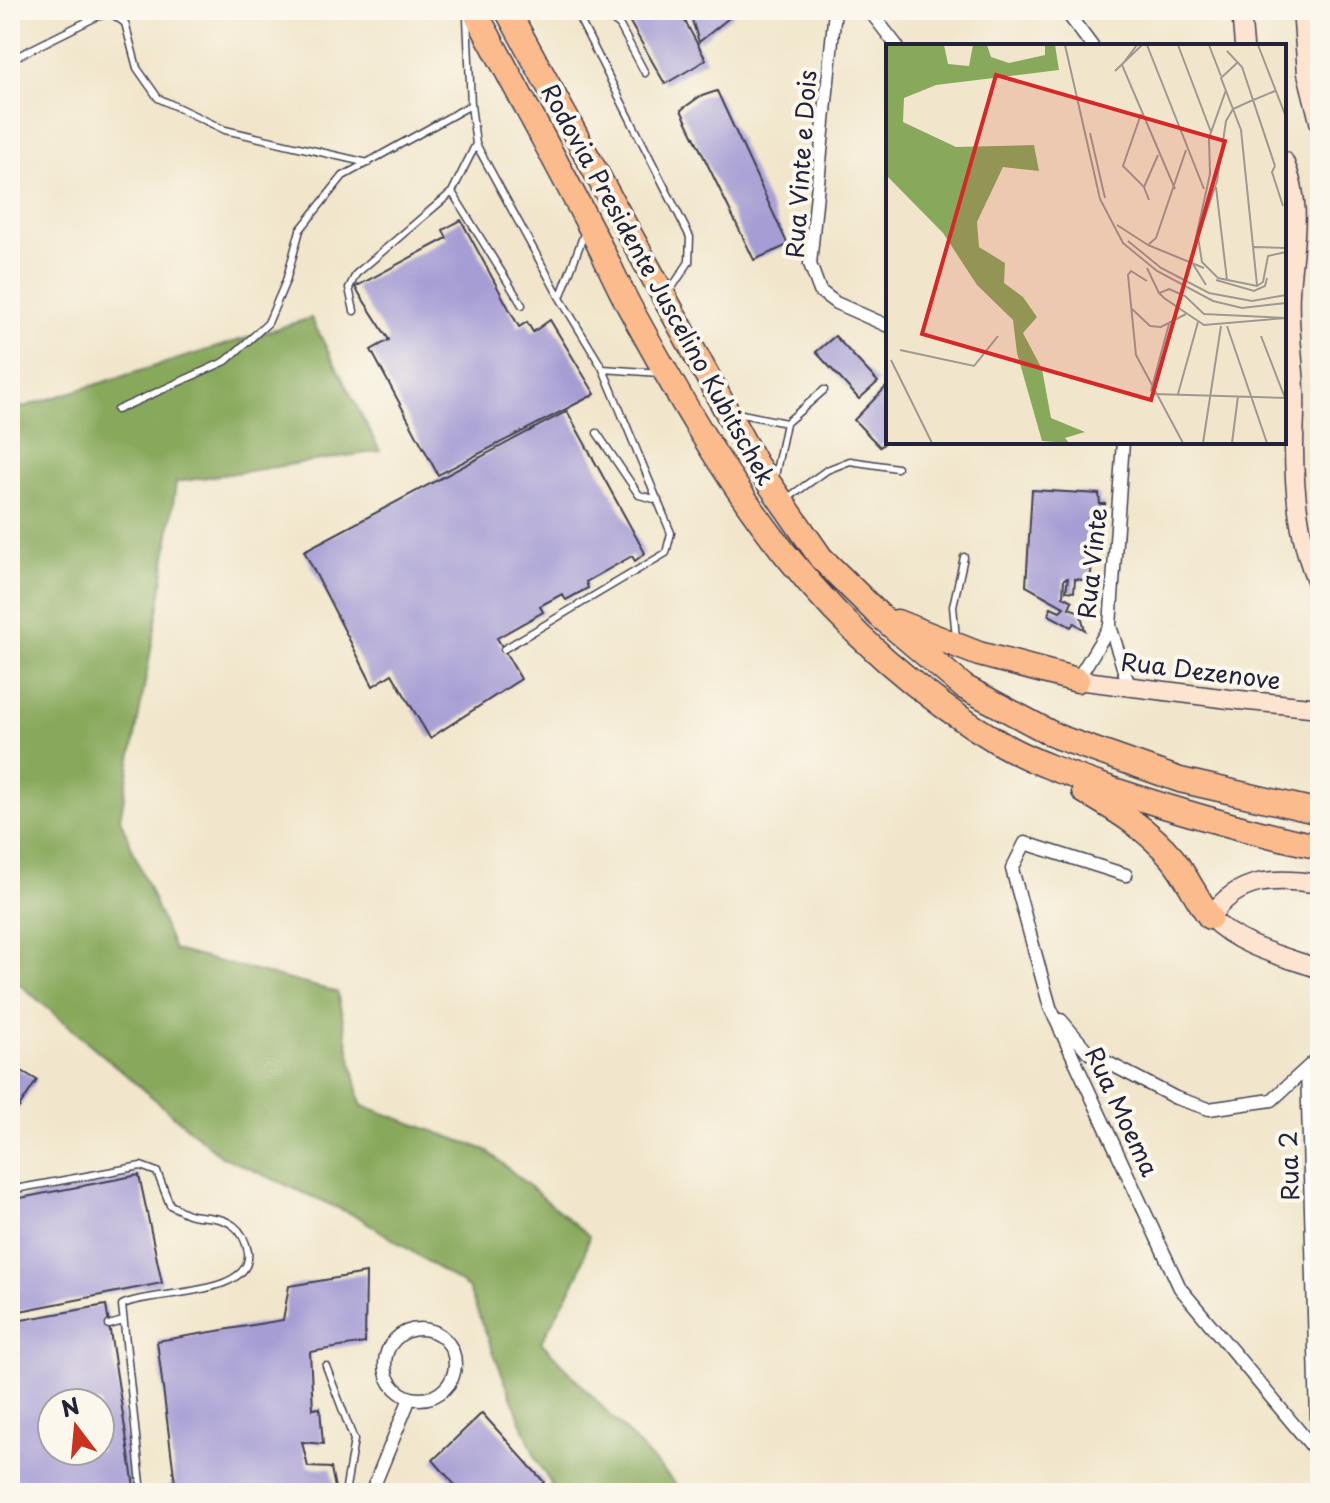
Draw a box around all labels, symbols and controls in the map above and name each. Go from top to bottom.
inset map [886,44,1286,444]
street label: Rua Vinte e Dois [775,69,825,259]
street label: Rodovia Presidente Juscelino Kubitschek [533,76,785,492]
street label: Rua Vinte [1067,506,1115,620]
street label: Rua Dezenove [1119,642,1283,698]
street label: Rua Moema [1077,1040,1169,1182]
street label: Rua 2 [1269,1130,1307,1202]
north arrow [36,1387,116,1467]
text: N [57,1388,83,1425]

